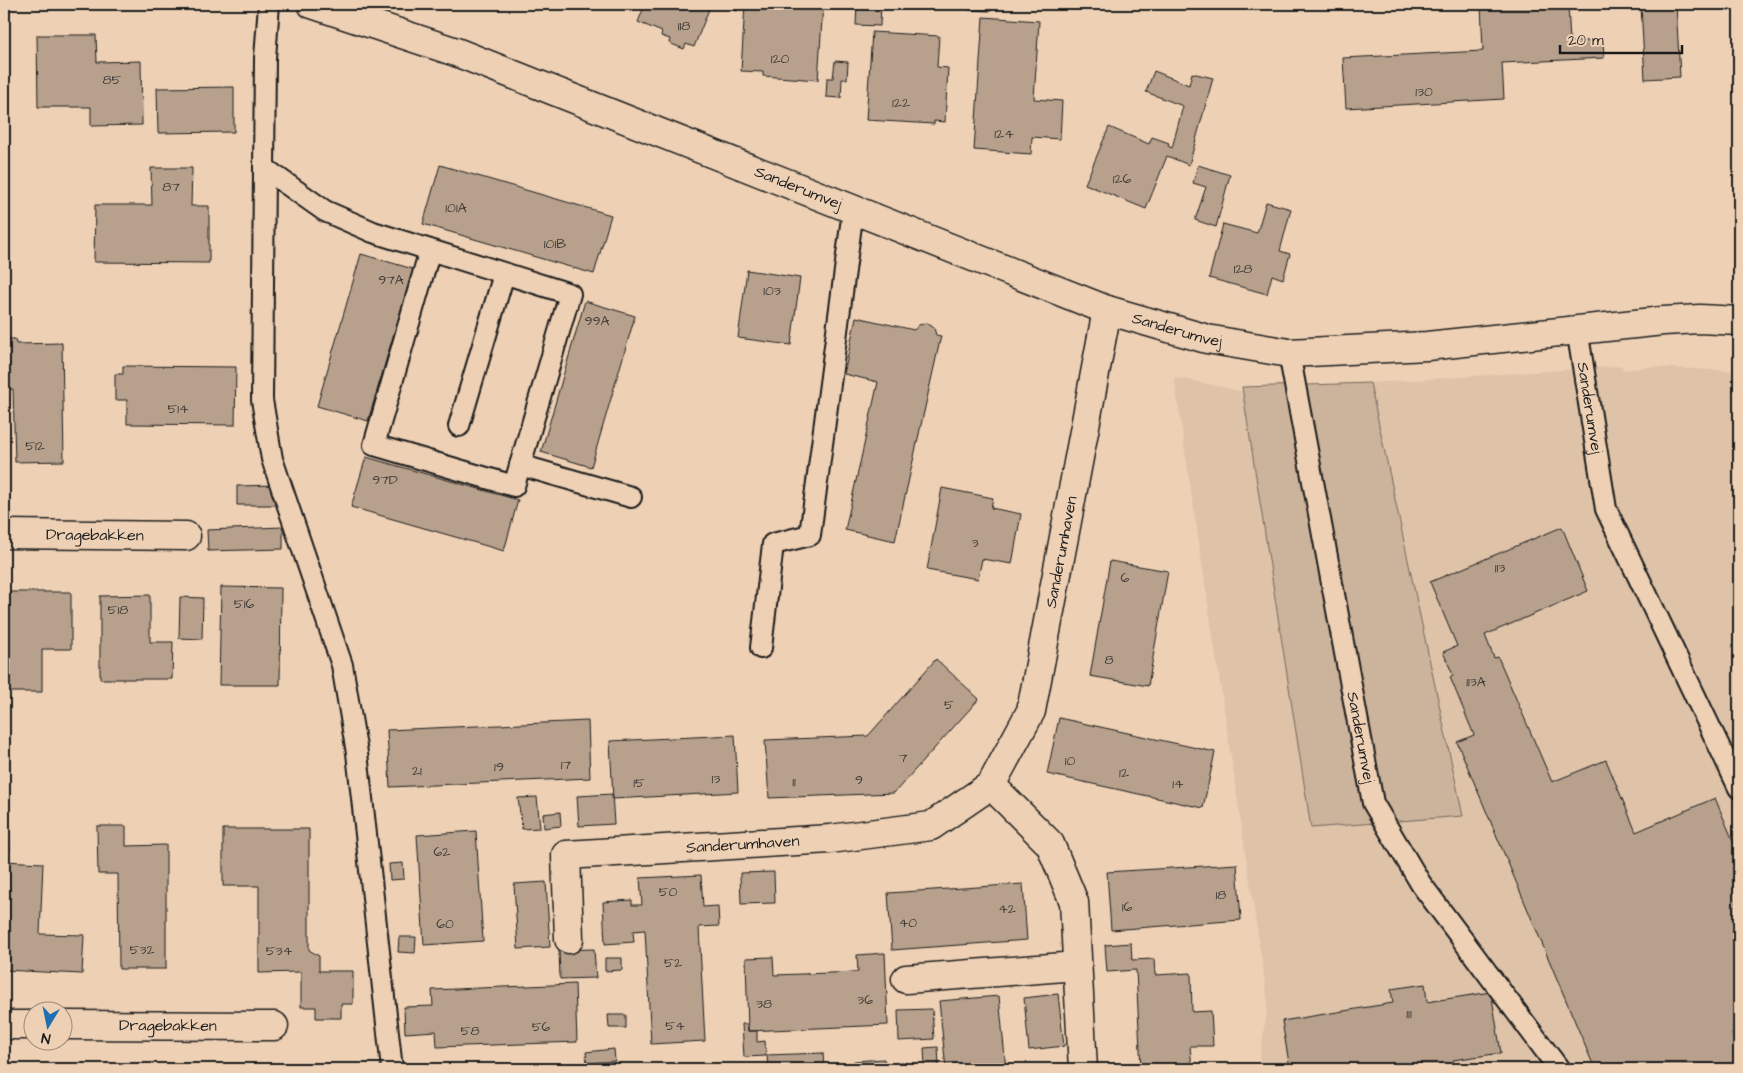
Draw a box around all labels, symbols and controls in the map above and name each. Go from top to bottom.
house number: 118 [678,16,690,36]
scale bar [1560,22,1683,54]
text: 20 m [1568,30,1604,51]
house number: 120 [771,49,789,69]
house number: 85 [103,70,122,90]
house number: 130 [1415,82,1433,102]
house number: 122 [892,93,910,113]
house number: 124 [994,124,1014,144]
street label: Sanderumvej [751,160,845,215]
house number: 126 [1113,169,1132,189]
house number: 87 [162,177,180,197]
house number: 101A [445,198,467,218]
house number: 101B [544,234,566,254]
house number: 128 [1234,259,1252,279]
house number: 97A [378,270,404,290]
house number: 103 [763,281,781,301]
street label: Sanderumvej [1130,307,1224,352]
house number: 99A [585,311,609,331]
street label: Sanderumvej [1572,361,1608,456]
house number: 514 [167,399,189,419]
house number: 512 [25,436,45,456]
house number: 97D [372,470,398,490]
street label: Sanderumhaven [1040,494,1083,610]
street label: Dragebakken [46,523,144,547]
house number: 3 [971,533,979,553]
house number: 113 [1495,558,1505,578]
house number: 6 [1121,568,1130,588]
house number: 516 [234,594,254,614]
house number: 518 [108,600,128,620]
house number: 8 [1104,650,1114,670]
house number: 113A [1466,672,1486,692]
street label: Sanderumvej [1341,690,1380,785]
house number: 5 [944,695,954,715]
house number: 7 [899,748,908,768]
house number: 10 [1065,751,1075,771]
house number: 17 [561,755,572,775]
house number: 19 [494,757,504,777]
house number: 21 [412,761,422,781]
house number: 12 [1119,763,1129,783]
house number: 13 [712,769,720,789]
house number: 9 [855,770,863,790]
house number: 11 [792,772,796,792]
house number: 15 [633,773,645,793]
house number: 14 [1172,774,1184,794]
street label: Sanderumhaven [685,830,800,859]
house number: 62 [434,842,450,862]
house number: 50 [659,882,678,902]
house number: 18 [1216,885,1226,905]
house number: 16 [1122,897,1133,917]
house number: 42 [998,899,1016,919]
house number: 40 [899,913,917,933]
house number: 60 [436,914,454,934]
house number: 532 [129,940,155,960]
house number: 534 [266,941,293,961]
house number: 52 [664,953,682,973]
house number: 36 [857,990,873,1010]
house number: 38 [756,994,772,1014]
north arrow [22,1000,72,1050]
house number: 111 [1406,1004,1412,1024]
street label: Dragebakken [119,1014,217,1037]
house number: 54 [665,1016,685,1036]
house number: 56 [532,1017,551,1037]
house number: 58 [461,1021,480,1041]
text: N [40,1027,52,1048]

